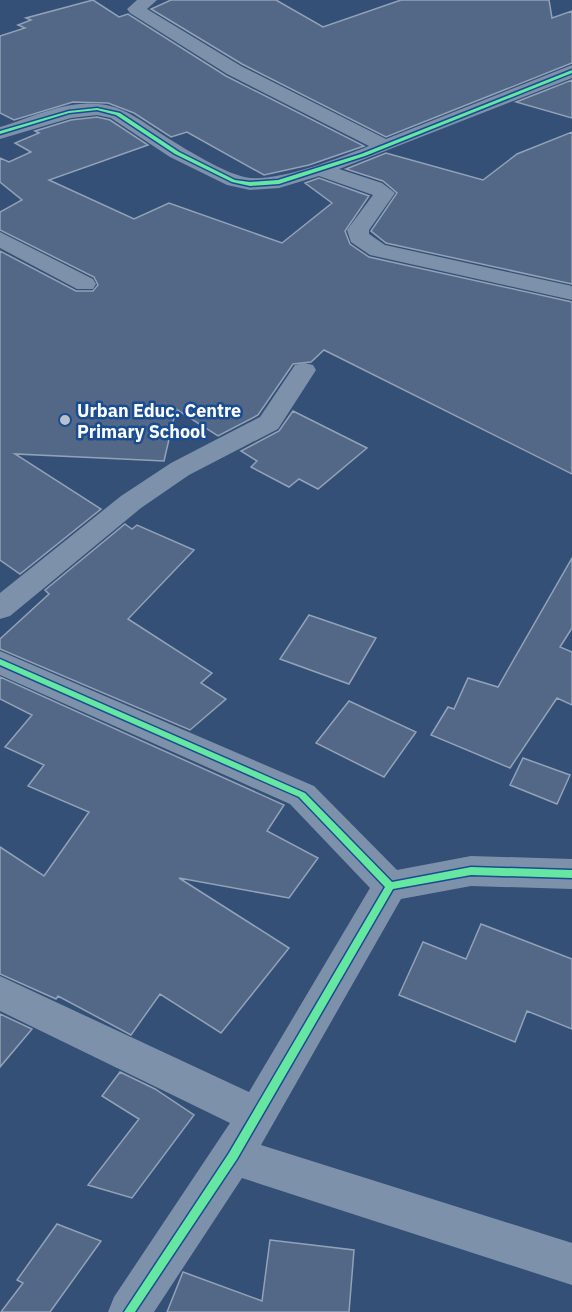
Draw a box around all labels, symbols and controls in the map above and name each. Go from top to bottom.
place label: Urban Educ. Centre Primary School [77,399,241,443]
marker: Urban Educ. Centre Primary School [58,413,72,427]

